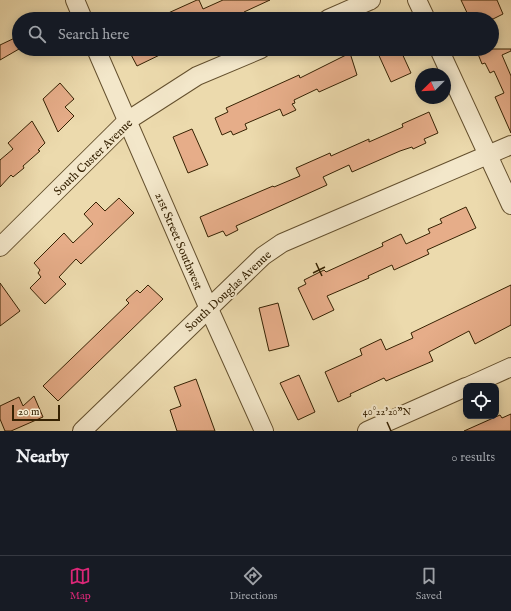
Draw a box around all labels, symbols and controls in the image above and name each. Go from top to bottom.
search box [12,12,499,56]
icon: search [26,23,48,45]
text: Search here [58,25,129,44]
north arrow [415,68,451,104]
street label: South Custer Avenue [51,115,136,199]
street label: 21st Street Southwest [151,190,206,292]
street label: South Douglas Avenue [182,247,275,335]
map controls [463,383,499,419]
button: locate [463,383,499,419]
scale bar [12,403,60,422]
text: 20 m [18,405,39,419]
text: 40°22'20"N [363,406,412,419]
text: Nearby [16,447,69,468]
text: 0 results [451,449,495,466]
tab: Map [69,565,91,603]
tab: Directions [230,565,277,603]
tab: Saved [416,565,442,603]

